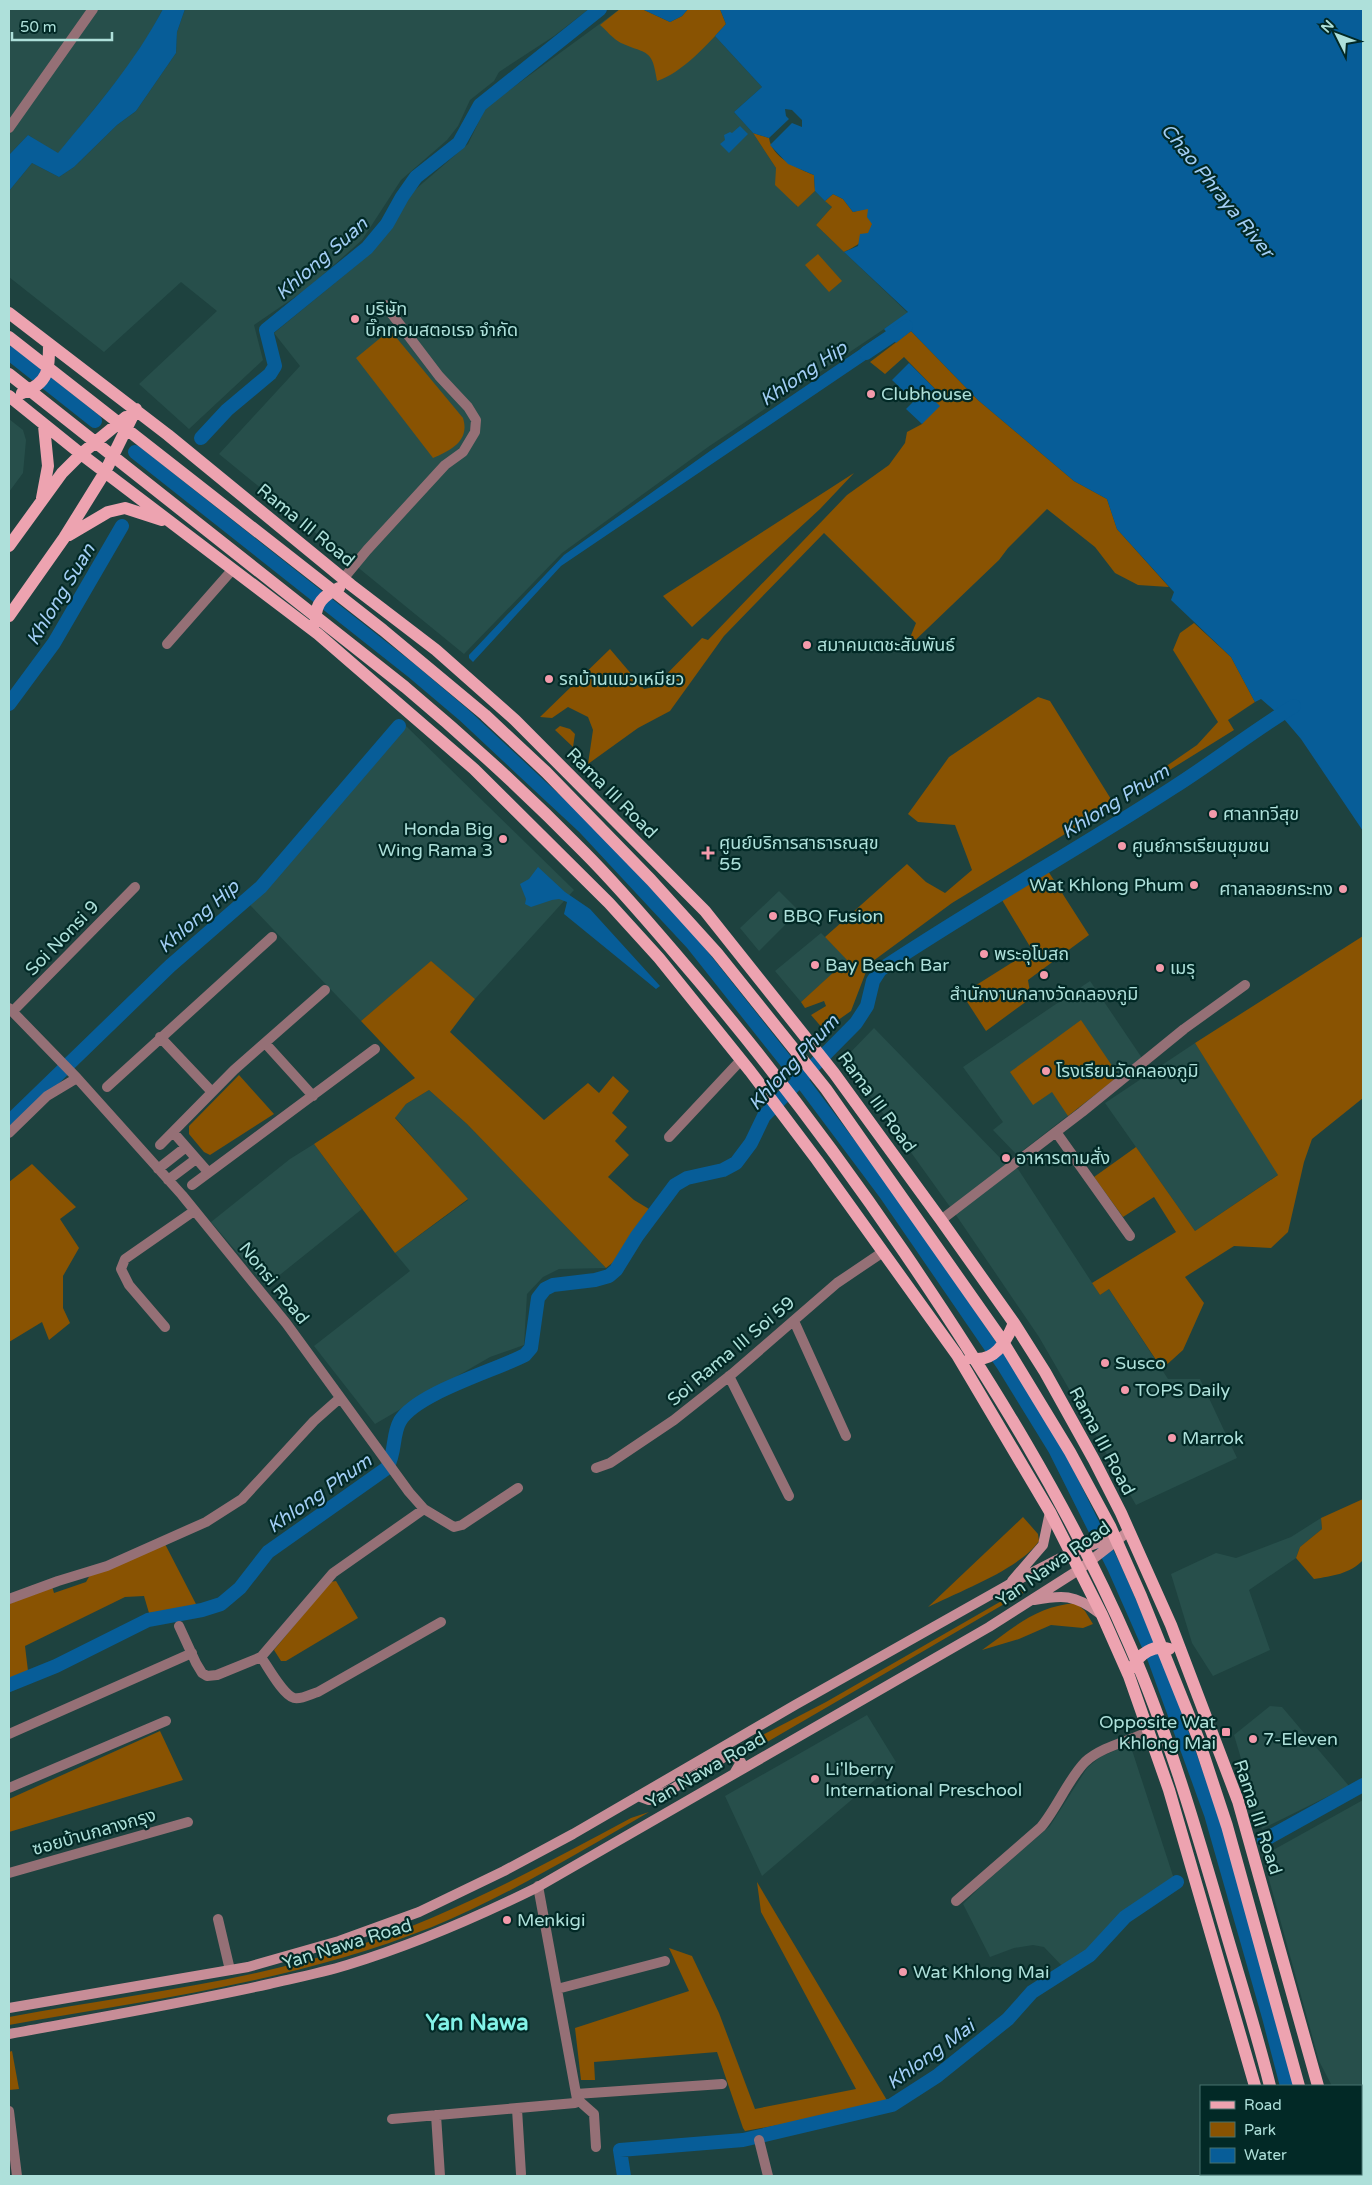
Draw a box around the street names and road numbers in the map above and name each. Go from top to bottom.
street label: Rama III Road [253,479,359,571]
street label: Rama III Road [562,743,662,843]
street label: Soi Nonsi 9 [21,896,103,980]
street label: Rama III Road [833,1047,921,1157]
street label: Nonsi Road [234,1238,314,1328]
street label: Soi Rama III Soi 59 [663,1291,799,1411]
street label: Rama III Road [1064,1383,1140,1499]
street label: Yan Nawa Road [992,1516,1114,1612]
street label: Yan Nawa Road [642,1727,770,1813]
street label: Rama III Road [1229,1757,1287,1877]
street label: ซอยบ้านกลางกรุง [30,1804,158,1860]
street label: Yan Nawa Road [280,1914,414,1974]

